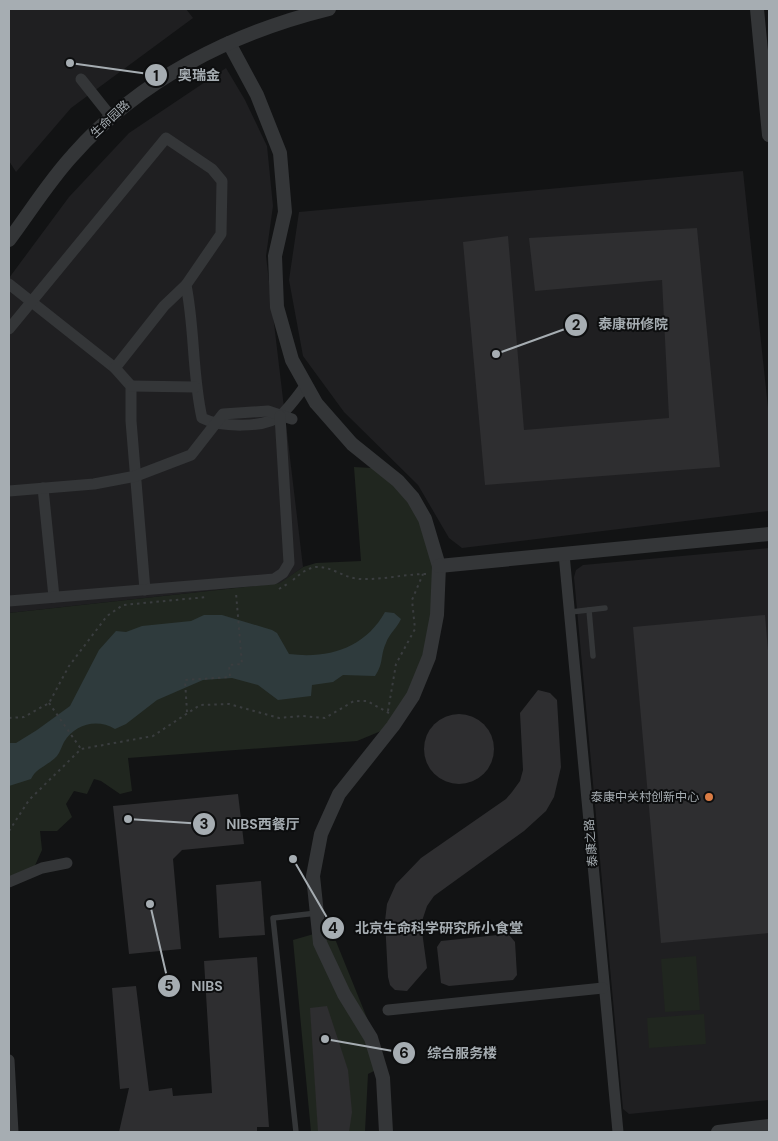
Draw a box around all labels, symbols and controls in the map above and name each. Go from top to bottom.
callout: 奥瑞金 [143,61,230,90]
text: 1 [153,66,159,86]
text: 奥瑞金 [178,66,220,84]
street label: 生命园路 [87,97,133,141]
callout: 泰康研修院 [563,310,678,339]
text: 2 [572,315,581,335]
text: 泰康研修院 [598,315,668,333]
place label: 泰康中关村创新中心 [591,789,699,805]
marker: 泰康中关村创新中心 [703,791,715,803]
callout: NIBS西餐厅 [191,810,310,839]
text: 3 [199,814,209,834]
text: NIBS西餐厅 [226,815,300,833]
street label: 泰康之路 [581,818,601,868]
callout: 北京生命科学研究所小食堂 [320,913,533,942]
text: 4 [328,918,338,938]
text: 北京生命科学研究所小食堂 [355,919,523,937]
callout: NIBS [156,971,233,1000]
text: 5 [164,976,174,996]
text: NIBS [191,977,223,995]
callout: 综合服务楼 [392,1038,507,1067]
text: 6 [399,1043,409,1063]
text: 综合服务楼 [427,1044,497,1062]

